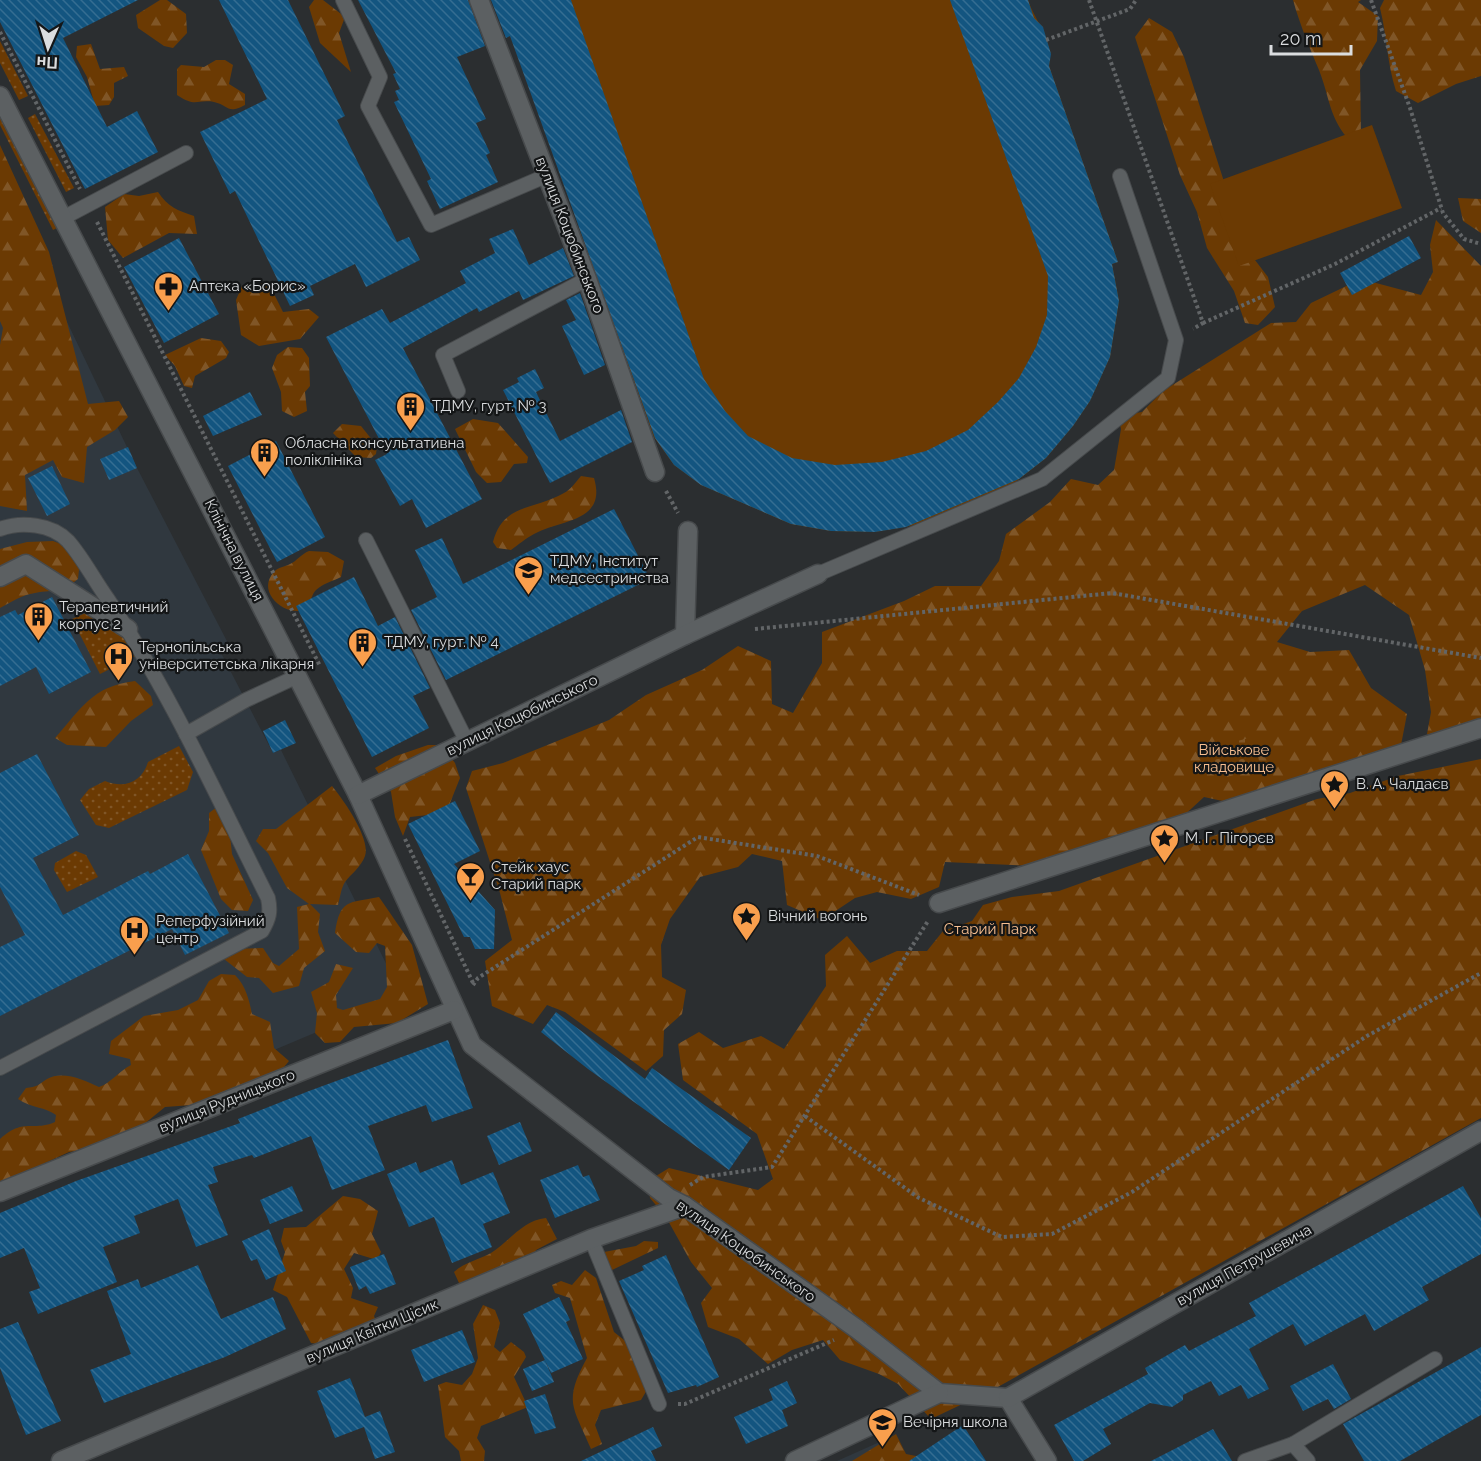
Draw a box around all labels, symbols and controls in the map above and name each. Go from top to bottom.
north arrow [18,18,78,78]
scale bar [1271,18,1350,56]
text: 20 m [1280,28,1322,49]
text: Пн [36,52,58,73]
street label: вулиця Коцюбинського [532,154,608,316]
pharmacy icon: Аптека «Борис» [152,270,184,312]
place label: Аптека «Борис» [189,277,306,295]
building icon: ТДМУ, гурт. № 3 [395,390,427,432]
place label: ТДМУ, гурт. № 3 [432,397,547,415]
place label: Обласна консультативна поліклініка [285,434,464,469]
building icon: Обласна консультативна поліклініка [248,436,280,478]
street label: Клінічна вулиця [201,496,267,604]
place label: ТДМУ, Iнститут медсестринства [550,552,669,587]
school or university icon: ТДМУ, Iнститут медсестринства [513,554,545,596]
place label: Терапевтичний корпус 2 [59,598,168,633]
building icon: Терапевтичний корпус 2 [22,600,54,642]
building icon: ТДМУ, гурт. № 4 [347,626,379,668]
place label: ТДМУ, гурт. № 4 [384,633,499,651]
place label: Тернопільська університетська лікарня [139,638,314,673]
hospital icon: Тернопільська університетська лікарня [102,640,134,682]
street label: вулиця Коцюбинського [444,671,601,759]
park label: Військове кладовище [1194,741,1274,776]
place icon: В. А. Чалдаєв [1319,768,1351,810]
place label: В. А. Чалдаєв [1356,775,1449,793]
place icon: М. Г. Пігорєв [1148,822,1180,864]
place label: М. Г. Пігорєв [1185,829,1274,847]
place label: Стейк хаус Старий парк [491,858,581,893]
bar icon: Стейк хаус Старий парк [454,860,486,902]
place icon: Вічний вогонь [731,900,763,942]
place label: Вічний вогонь [768,907,867,925]
place label: Реперфузійний центр [156,912,265,947]
hospital icon: Реперфузійний центр [119,914,151,956]
park label: Старий Парк [944,920,1036,938]
street label: вулиця Рудницького [156,1065,298,1137]
street label: вулиця Коцюбинського [673,1196,819,1306]
street label: вулиця Петрушевича [1173,1220,1315,1310]
street label: вулиця Квітки Цісик [303,1295,441,1367]
school or university icon: Вечірня школа [866,1406,898,1448]
place label: Вечірня школа [903,1413,1007,1431]

